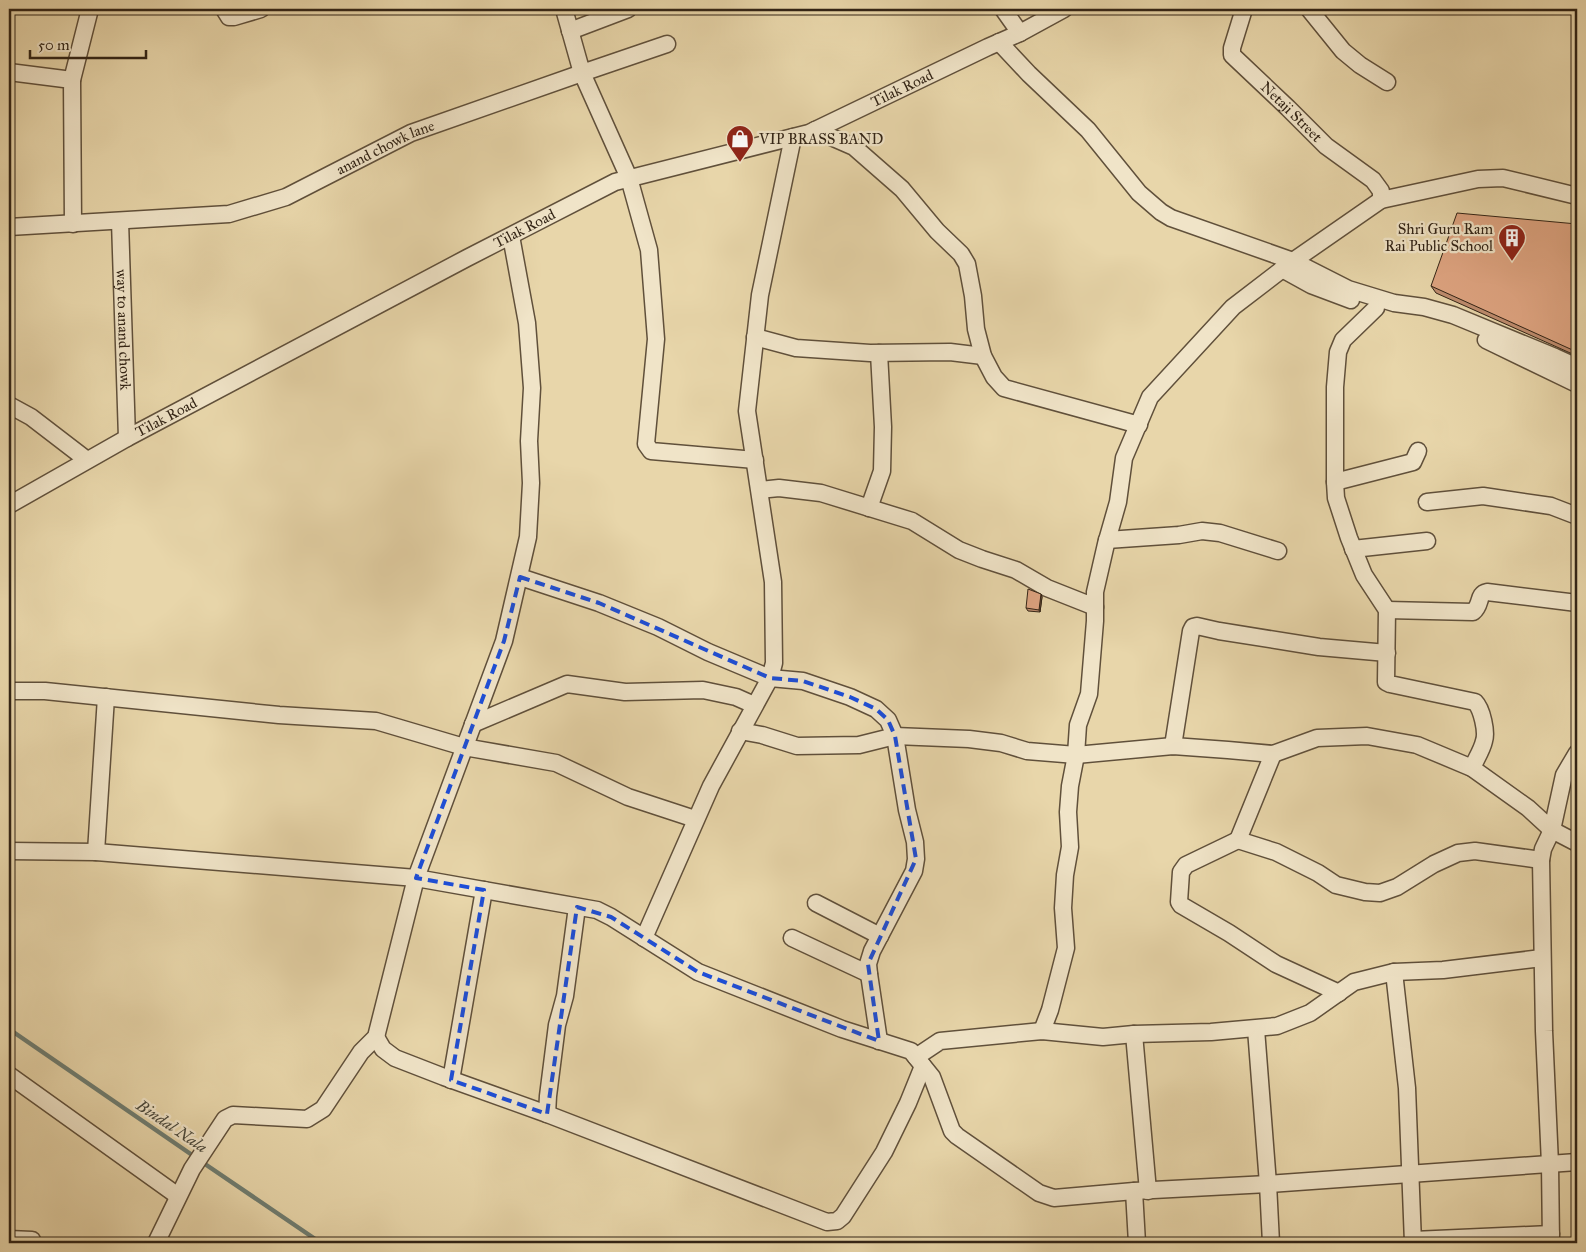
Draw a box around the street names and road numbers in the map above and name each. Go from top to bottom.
street label: Tilak Road [868,66,936,111]
street label: Netaji Street [1257,78,1326,146]
street label: anand chowk lane [333,117,437,179]
street label: Tilak Road [491,205,559,252]
street label: way to anand chowk [113,269,134,391]
street label: Tilak Road [132,393,200,441]

